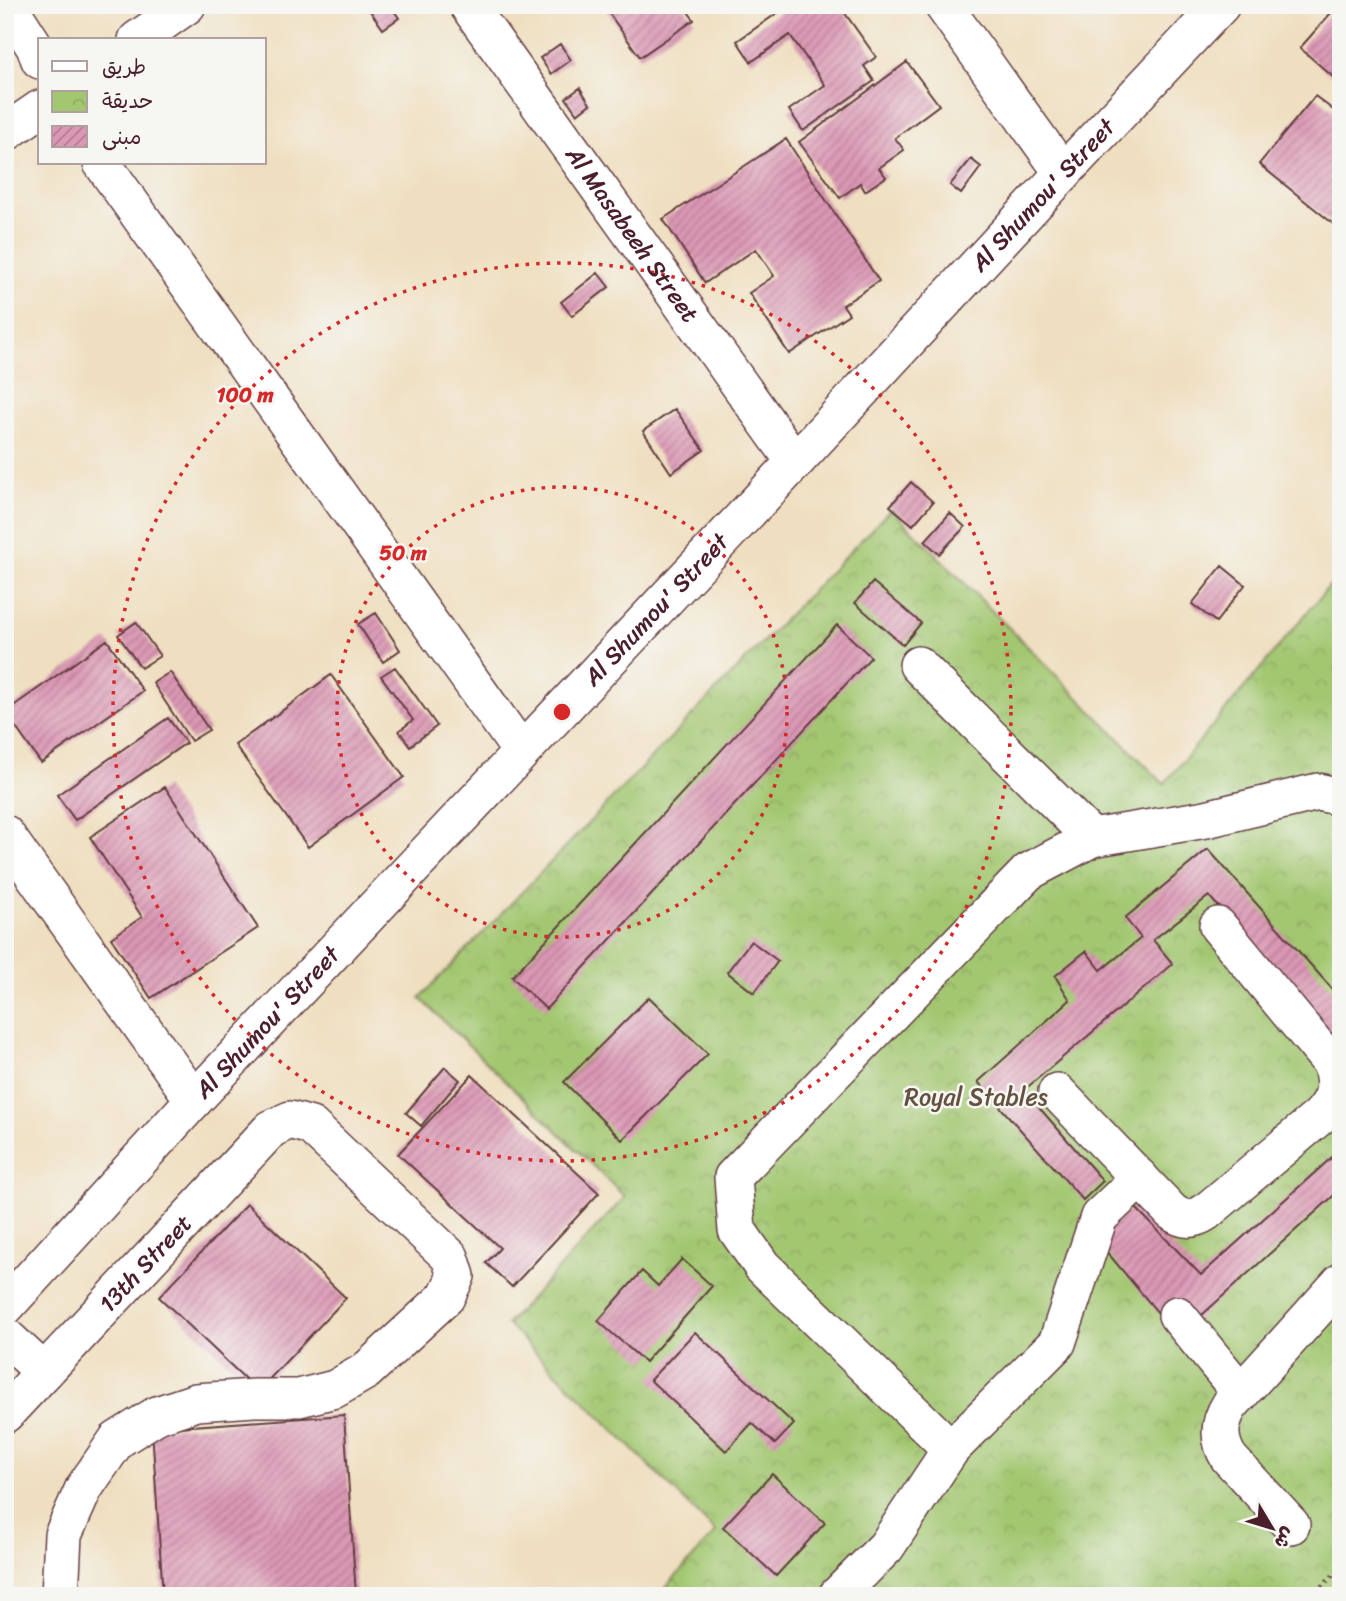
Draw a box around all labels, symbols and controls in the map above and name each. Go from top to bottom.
legend [38,38,266,164]
text: طريق [102,48,146,86]
text: حديقة [102,82,153,120]
street label: Al Shumou' Street [959,107,1126,283]
text: مبنى [102,118,141,156]
street label: Al Masabeeh Street [554,136,710,332]
text: 100 m [216,376,274,414]
street label: Al Shumou' Street [572,522,740,697]
text: 50 m [379,534,428,572]
centre of rings [550,700,574,724]
street label: Al Shumou' Street [183,935,351,1110]
park label: Royal Stables [904,1076,1048,1118]
street label: 13th Street [88,1204,203,1323]
north arrow [1238,1492,1308,1562]
text: ش [1266,1520,1304,1557]

